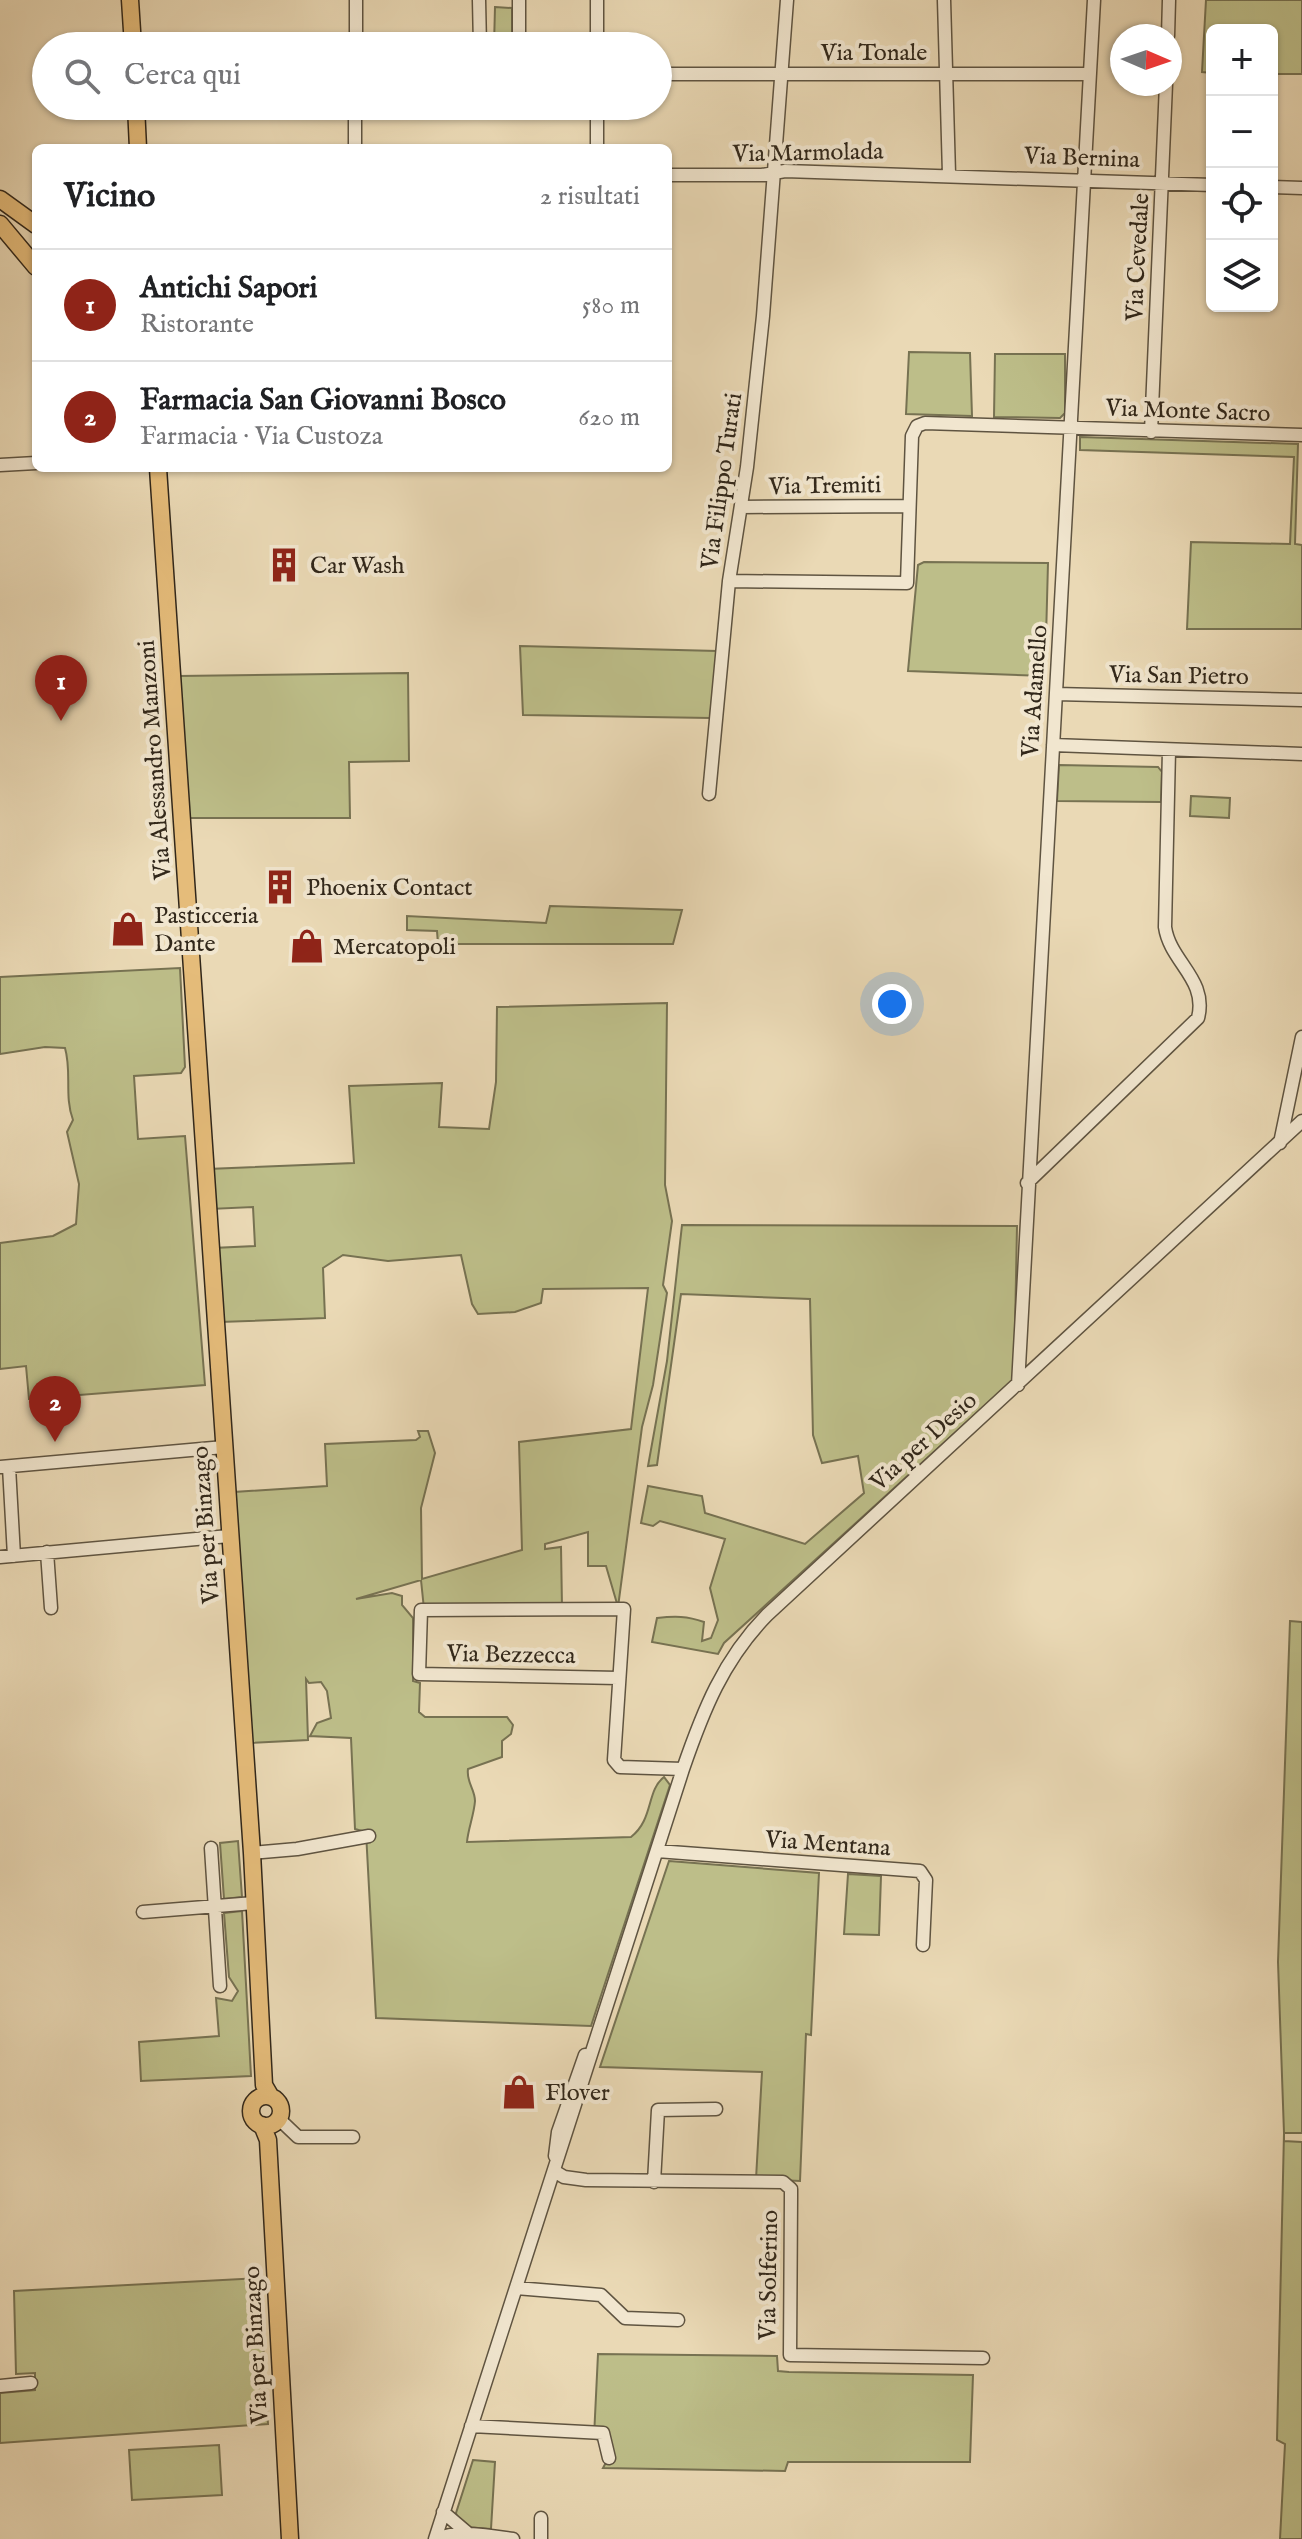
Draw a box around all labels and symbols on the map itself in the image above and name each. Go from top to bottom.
north arrow [1110,24,1182,96]
street label: Via Tonale [820,38,927,69]
street label: Via Marmolada [731,137,884,170]
street label: Via Bernina [1023,141,1141,176]
street label: Via Cevedale [1120,192,1157,323]
street label: Via Filippo Turati [695,391,750,573]
street label: Via Monte Sacro [1104,393,1271,430]
street label: Via Tremiti [767,470,882,503]
building icon: Car Wash [265,546,303,584]
place label: Car Wash [310,551,405,582]
street label: Via Adamello [1015,624,1056,759]
street label: Via Alessandro Manzoni [132,639,179,882]
pin: 1 [35,655,87,721]
street label: Via San Pietro [1108,660,1249,693]
building icon: Phoenix Contact [261,868,299,906]
place label: Phoenix Contact [306,873,473,904]
place label: Pasticceria Dante [154,901,259,960]
shop icon: Pasticceria Dante [109,910,147,948]
shop icon: Mercatopoli [288,927,326,965]
place label: Mercatopoli [333,932,456,963]
your location [872,984,912,1024]
pin: 2 [29,1376,81,1442]
street label: Via per Desio [863,1386,984,1499]
street label: Via per Binzago [186,1445,228,1606]
street label: Via Bezzecca [445,1639,576,1672]
street label: Via Mentana [763,1825,892,1864]
shop icon: Flover [500,2073,538,2111]
place label: Flover [545,2078,610,2109]
street label: Via Solferino [753,2210,786,2341]
street label: Via per Binzago [237,2265,276,2426]

